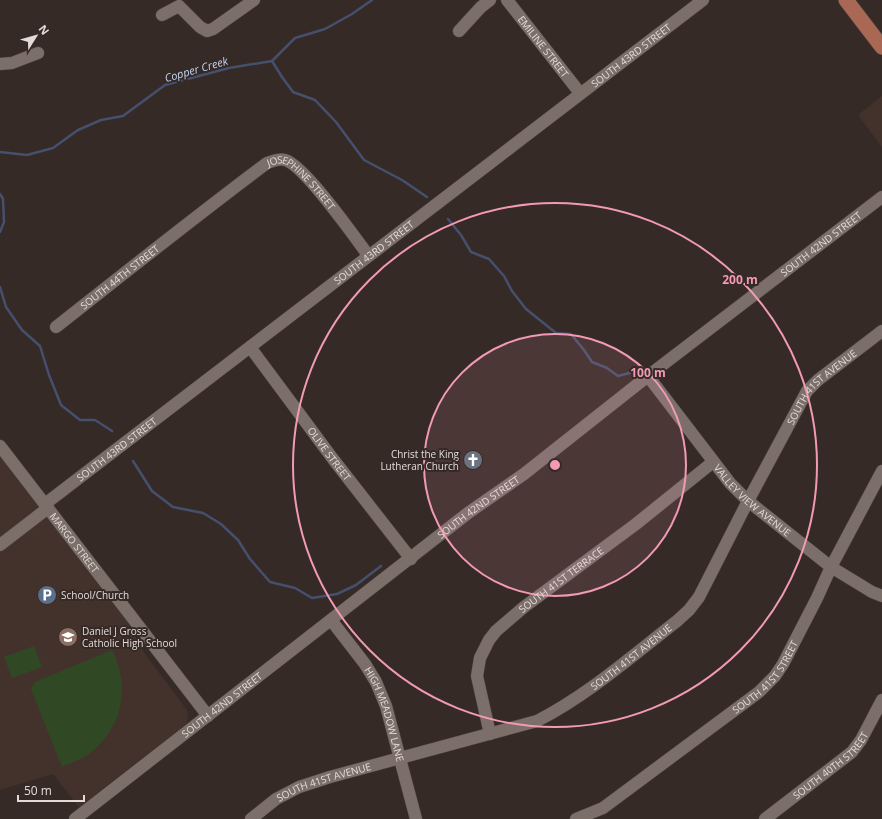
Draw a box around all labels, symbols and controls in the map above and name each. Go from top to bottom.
street label: EMILINE STREET [515,13,572,81]
north arrow [16,16,56,56]
street label: SOUTH 43RD STREET [588,20,674,90]
text: N [36,22,53,38]
water label: Copper Creek [163,53,230,85]
street label: JOSEPHINE STREET [264,152,339,213]
street label: SOUTH 42ND STREET [777,208,865,279]
street label: SOUTH 43RD STREET [331,217,417,287]
street label: SOUTH 44TH STREET [77,241,162,312]
text: 200 m [722,271,758,288]
street label: SOUTH 41ST AVENUE [783,346,859,427]
text: 100 m [630,364,666,381]
street label: SOUTH 43RD STREET [74,414,160,484]
street label: OLIVE STREET [305,424,354,484]
place label: Christ the King Lutheran Church [380,447,460,473]
church icon: Christ the King Lutheran Church [462,449,484,471]
centre of rings [548,458,562,472]
street label: VALLEY VIEW AVENUE [711,461,794,540]
street label: SOUTH 42ND STREET [434,472,523,542]
street label: MARGO STREET [47,509,103,576]
street label: SOUTH 41ST TERRACE [515,543,606,616]
parking icon: School/Church [36,584,58,606]
place label: School/Church [61,588,129,602]
street label: SOUTH 41ST AVENUE [588,621,675,693]
place label: Daniel J Gross Catholic High School [82,624,177,650]
school or university icon: Daniel J Gross Catholic High School [57,626,79,648]
street label: SOUTH 41ST STREET [729,637,801,717]
street label: HIGH MEADOW LANE [361,664,407,763]
street label: SOUTH 42ND STREET [179,669,265,741]
street label: SOUTH 40TH STREET [790,729,871,802]
street label: SOUTH 41ST AVENUE [274,759,373,805]
scale bar [18,777,84,803]
text: 50 m [24,782,52,799]

